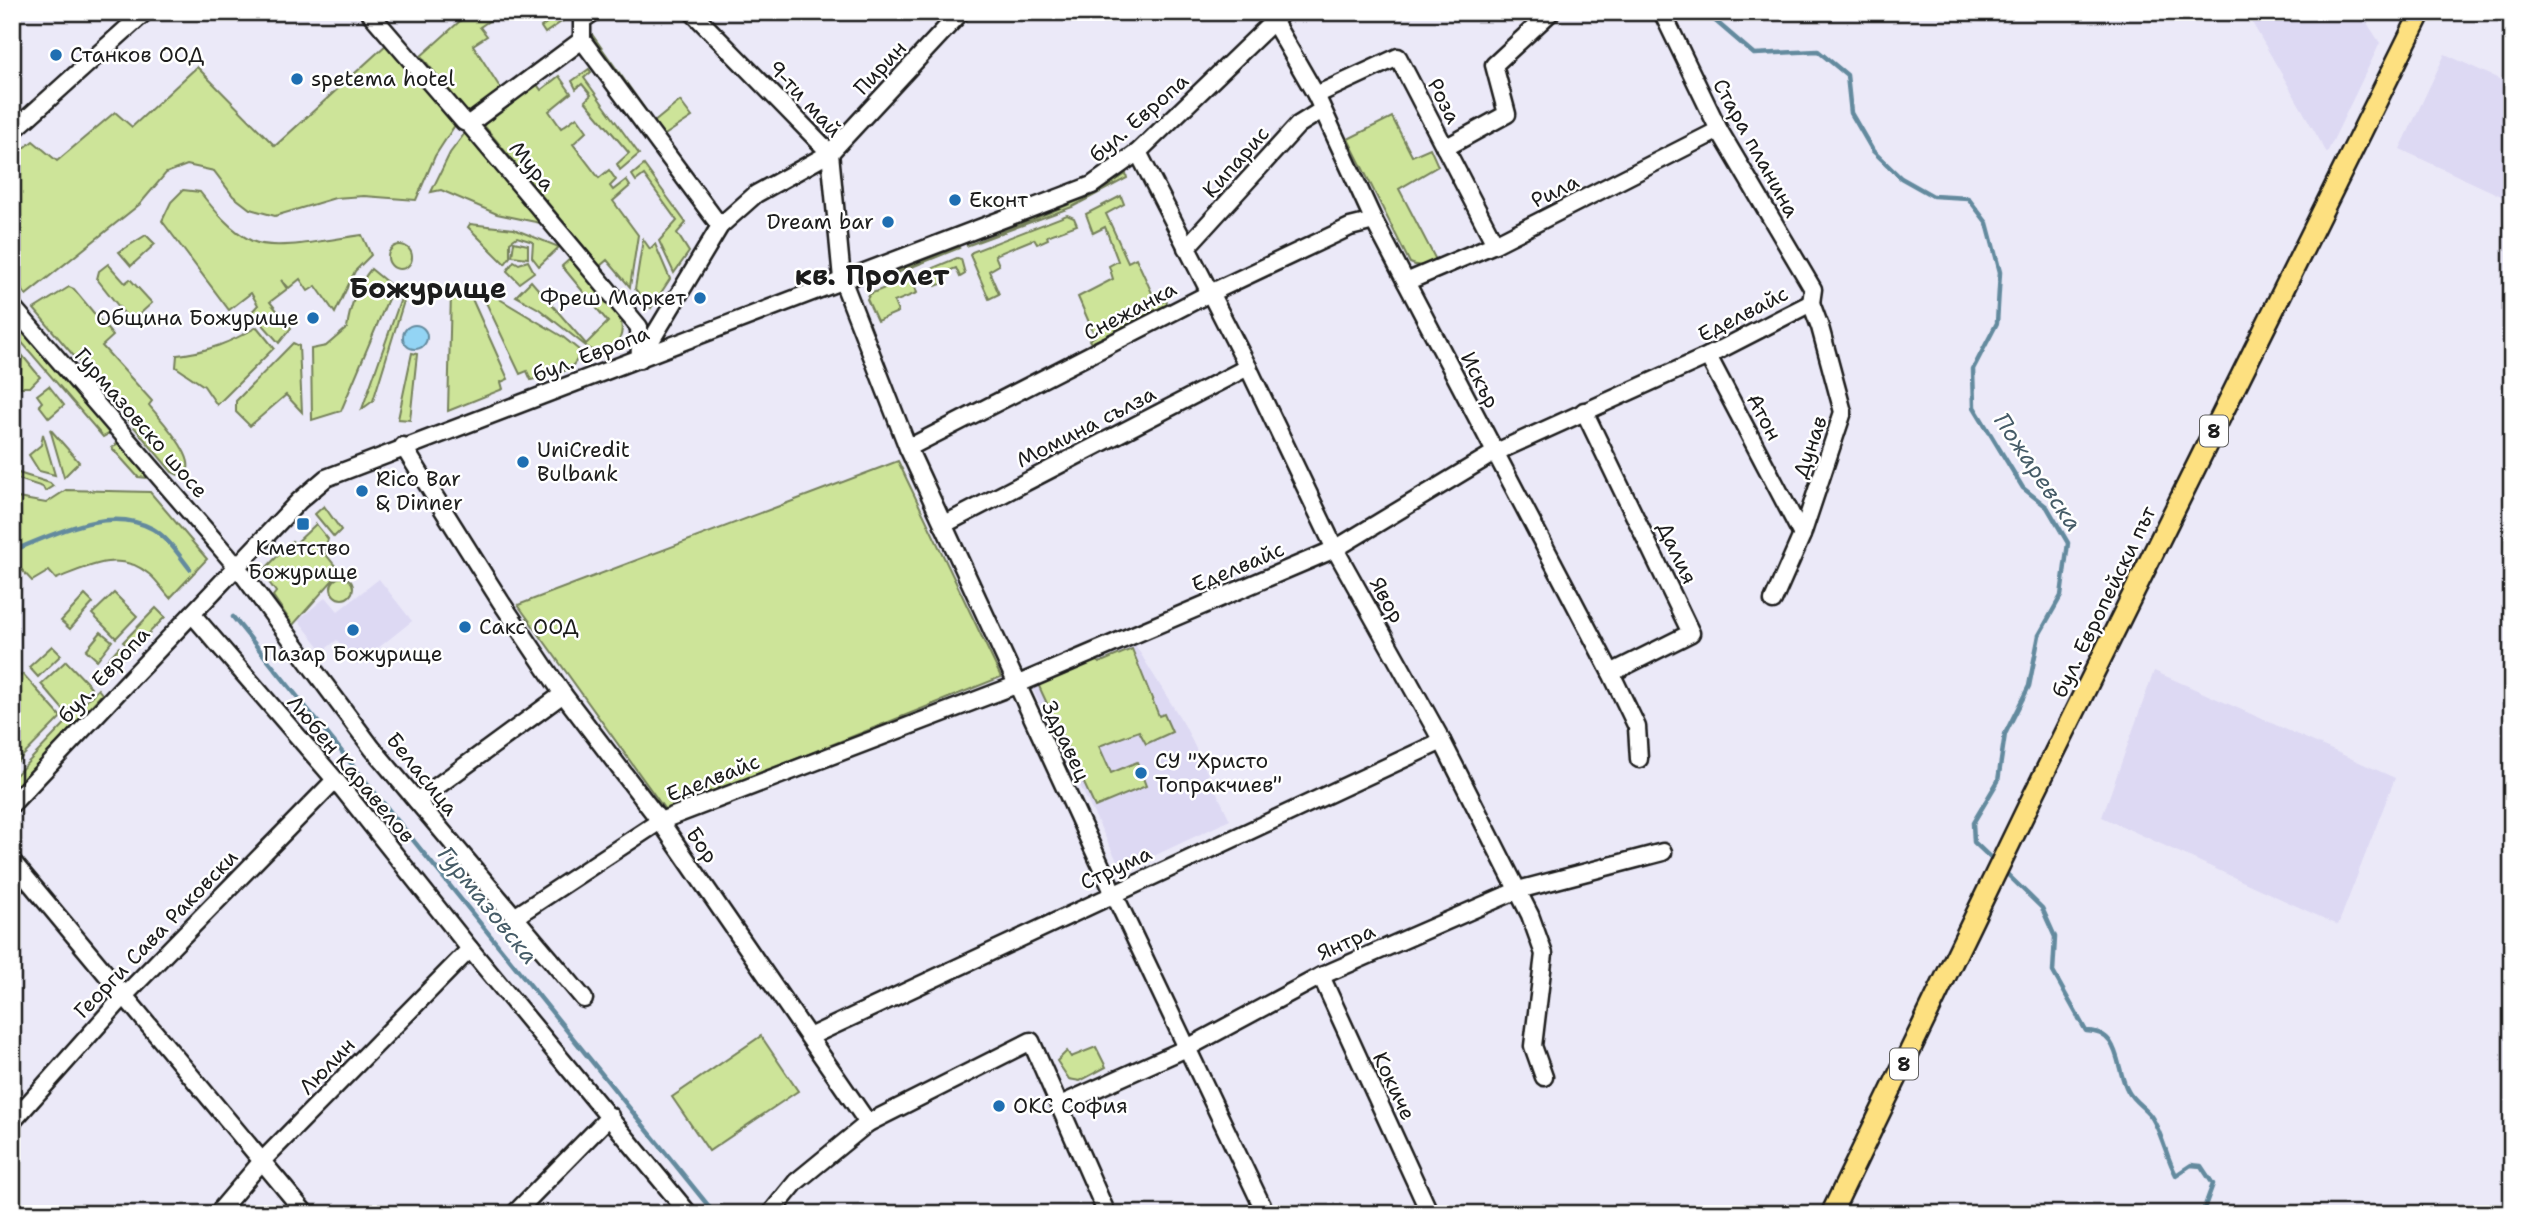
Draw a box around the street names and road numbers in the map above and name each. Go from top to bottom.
street label: Пирин [848,35,912,101]
street label: 9-ти май [762,54,848,144]
street label: бул. Европа [1084,67,1194,169]
street label: Роза [1421,73,1467,129]
street label: Стара планина [1706,73,1806,223]
street label: Кипарис [1196,120,1276,204]
street label: Мура [503,135,561,197]
street label: Рила [1526,167,1584,215]
street label: Снежанка [1079,275,1181,347]
street label: Еделвайс [1693,279,1793,349]
street label: бул. Европа [529,319,653,389]
street label: Гурмазовско шосе [68,342,214,504]
street label: Искър [1454,347,1506,413]
street label: Момина сълза [1011,380,1161,474]
street label: Атон [1740,389,1788,445]
street label: Дунав [1786,412,1834,482]
road number: 8 [2200,416,2228,446]
street label: бул. Европейски път [2045,501,2163,702]
street label: Далия [1650,517,1704,589]
street label: Еделвайс [1188,535,1288,599]
street label: Явор [1363,572,1411,628]
street label: бул. Европа [52,621,156,729]
street label: Любен Каравелов [281,689,421,849]
street label: Здравец [1035,696,1097,786]
street label: Беласица [380,726,464,822]
street label: Еделвайс [662,747,764,809]
street label: Бор [680,821,724,869]
street label: Струма [1076,839,1156,897]
street label: Георги Сава Раковски [68,843,244,1024]
street label: Янтра [1313,917,1379,967]
street label: Люлин [293,1031,361,1101]
street label: Кокиче [1366,1047,1422,1125]
road number: 8 [1890,1048,1918,1080]

